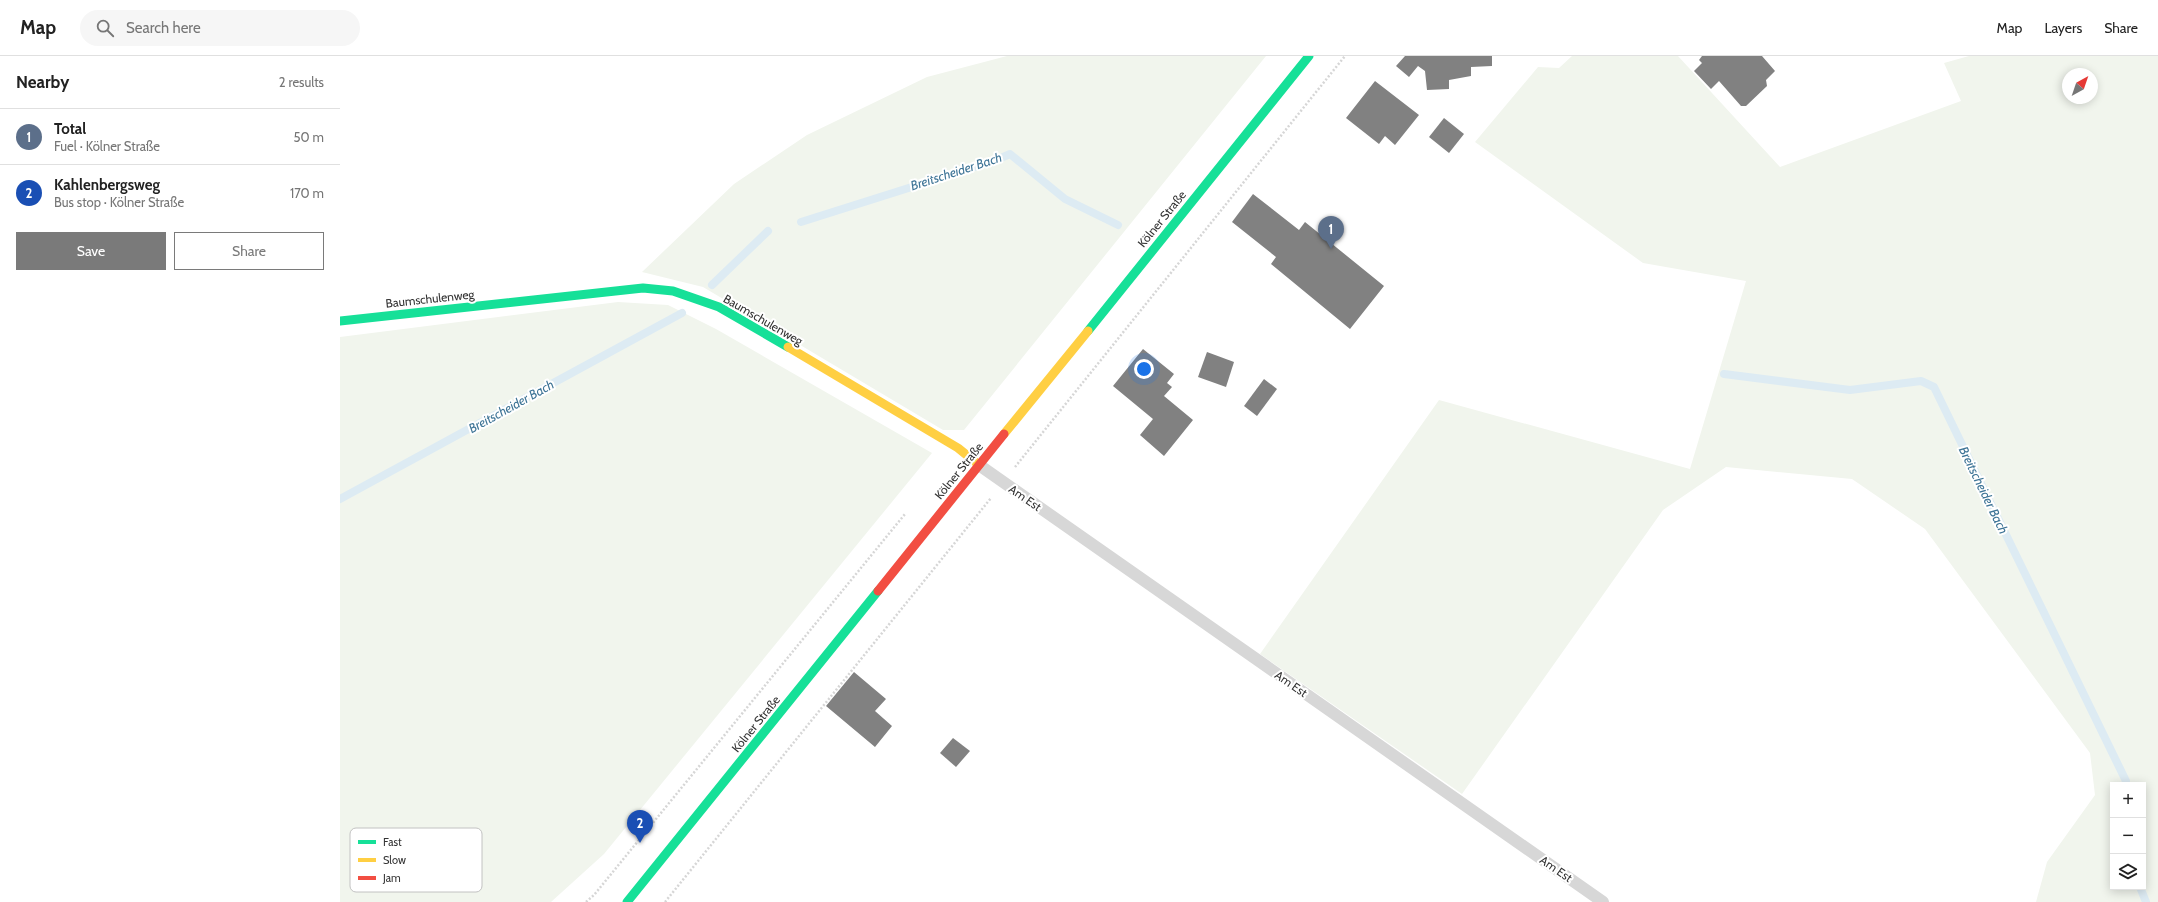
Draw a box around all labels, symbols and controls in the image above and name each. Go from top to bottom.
search box [80,10,360,46]
text: Map [20,16,56,39]
icon: search [94,17,116,39]
text: Search here [126,19,201,37]
text: Map [1997,19,2022,37]
text: Layers [2044,19,2082,37]
text: Share [2104,19,2138,37]
north arrow [2062,68,2098,104]
text: Nearby [16,72,69,92]
text: 2 results [279,74,324,90]
text: Total [54,120,86,138]
text: 1 [27,129,31,145]
text: 50 m [294,129,324,145]
text: Fuel · Kölner Straße [54,138,160,154]
water label: Breitscheider Bach [908,149,1004,193]
text: Kahlenbergsweg [54,176,160,194]
text: 2 [26,185,32,201]
text: 170 m [290,185,324,201]
street label: Kölner Straße [1134,187,1189,250]
text: Bus stop · Kölner Straße [54,194,184,210]
pin: 1 [1318,216,1344,249]
button: Save [16,232,166,270]
button: Share [174,232,324,270]
street label: Baumschulenweg [385,286,476,311]
street label: Baumschulenweg [721,291,807,349]
your location [1134,359,1154,379]
water label: Breitscheider Bach [465,376,557,436]
street label: Kölner Straße [931,439,986,502]
water label: Breitscheider Bach [1956,444,2012,536]
street label: Am Est [1006,481,1044,514]
street label: Am Est [1272,667,1310,700]
street label: Kölner Straße [728,692,783,755]
map controls [2110,782,2146,890]
button: + [2110,782,2146,818]
pin: 2 [627,810,653,843]
button: − [2110,818,2146,854]
legend [350,828,482,892]
text: Fast [383,835,402,849]
street label: Am Est [1537,852,1575,885]
text: Slow [383,853,406,867]
button: layers [2110,854,2146,890]
text: Jam [382,871,401,885]

